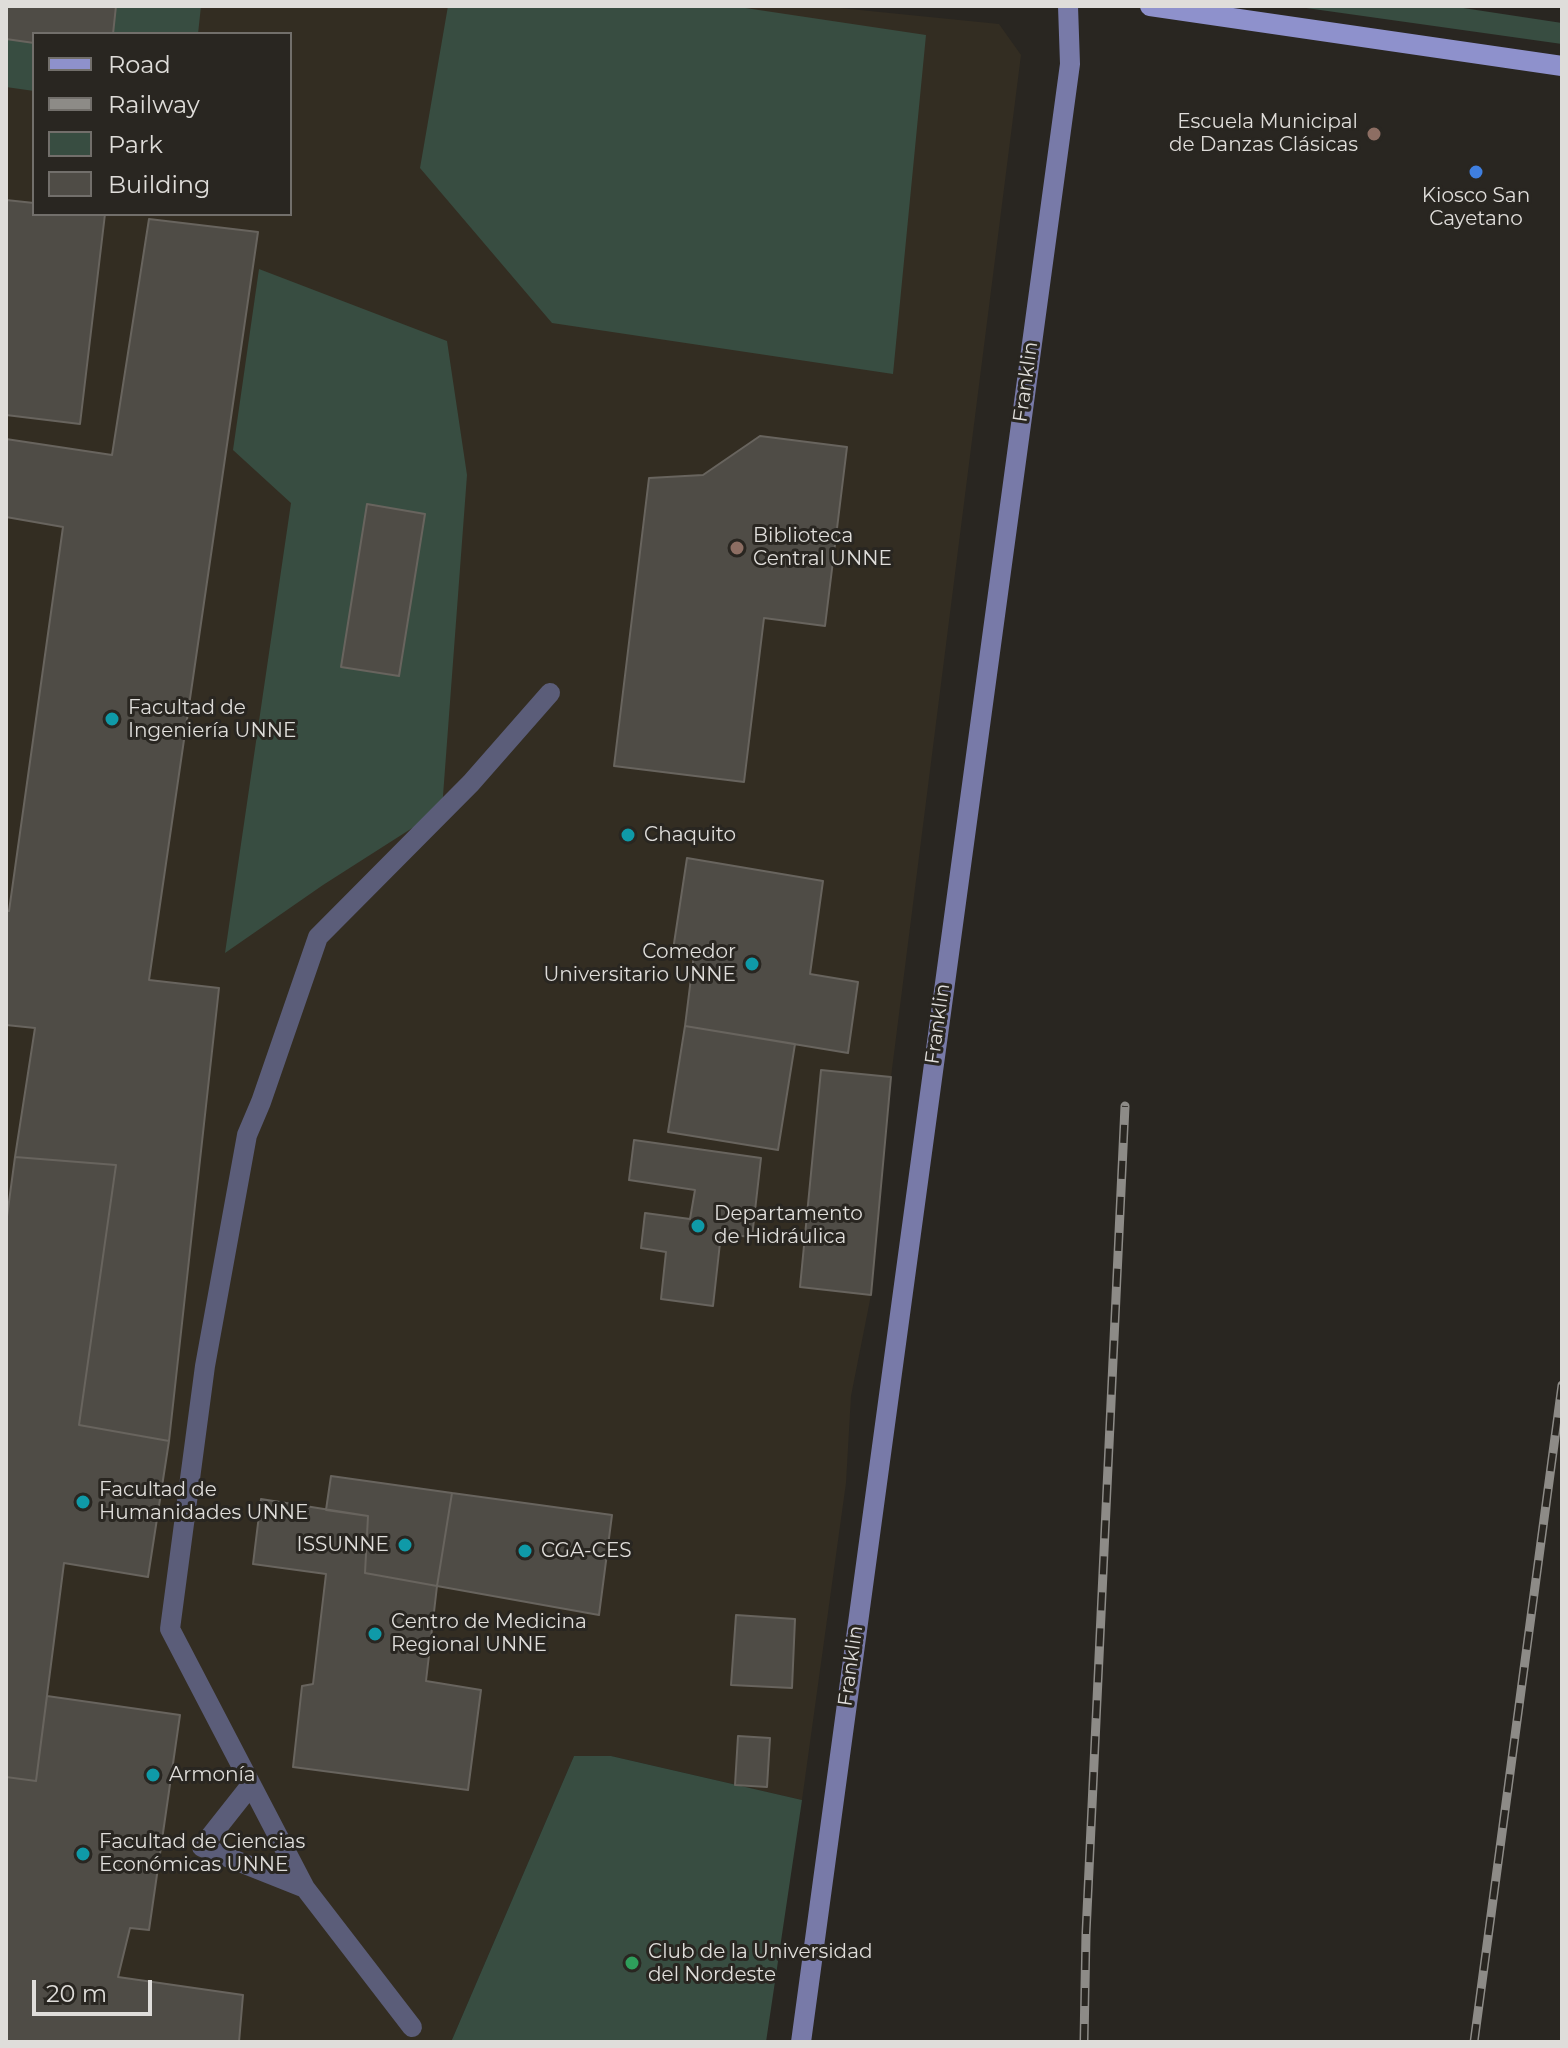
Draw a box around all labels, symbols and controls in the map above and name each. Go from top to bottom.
legend [32,32,292,216]
text: Road [108,50,171,79]
text: Railway [108,90,200,119]
place label: Escuela Municipal de Danzas Clásicas [1169,110,1358,157]
marker: Escuela Municipal de Danzas Clásicas [1365,125,1383,143]
text: Park [108,130,163,159]
marker: Kiosco San Cayetano [1467,163,1485,181]
text: Building [108,170,211,199]
place label: Kiosco San Cayetano [1422,184,1530,231]
street label: Franklin [1008,340,1044,424]
place label: Biblioteca Central UNNE [753,524,892,571]
marker: Biblioteca Central UNNE [728,539,746,557]
place label: Facultad de Ingeniería UNNE [128,696,296,743]
marker: Facultad de Ingeniería UNNE [103,710,121,728]
place label: Chaquito [644,823,736,847]
marker: Chaquito [619,826,637,844]
place label: Comedor Universitario UNNE [543,940,736,987]
marker: Comedor Universitario UNNE [743,955,761,973]
street label: Franklin [920,982,956,1066]
place label: Departamento de Hidráulica [714,1202,863,1249]
marker: Departamento de Hidráulica [689,1217,707,1235]
place label: Facultad de Humanidades UNNE [99,1478,308,1525]
marker: Facultad de Humanidades UNNE [74,1493,92,1511]
place label: ISSUNNE [297,1533,389,1557]
marker: ISSUNNE [396,1536,414,1554]
place label: CGA-CES [541,1539,632,1563]
marker: CGA-CES [516,1542,534,1560]
place label: Centro de Medicina Regional UNNE [391,1610,587,1657]
street label: Franklin [833,1624,869,1708]
marker: Centro de Medicina Regional UNNE [366,1625,384,1643]
place label: Armonía [169,1763,256,1787]
marker: Armonía [144,1766,162,1784]
place label: Facultad de Ciencias Económicas UNNE [99,1830,305,1877]
marker: Facultad de Ciencias Económicas UNNE [74,1845,92,1863]
place label: Club de la Universidad del Nordeste [648,1940,872,1987]
marker: Club de la Universidad del Nordeste [623,1954,641,1972]
scale bar [36,1964,156,2014]
text: 20 m [46,1979,107,2008]

